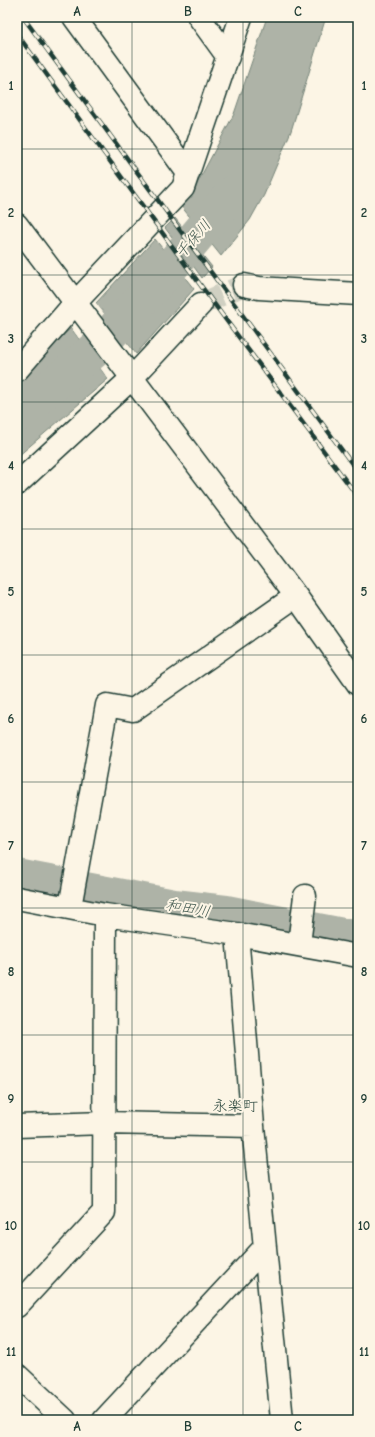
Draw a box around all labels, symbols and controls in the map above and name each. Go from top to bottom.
text: A [73,4,81,19]
text: B [184,4,192,19]
text: C [294,4,302,19]
text: 1 [8,78,14,93]
text: 1 [361,78,367,93]
text: 2 [8,205,14,220]
text: 2 [361,205,367,220]
water label: 千保川 [171,216,215,262]
text: 3 [8,331,14,346]
text: 3 [361,331,367,346]
text: 4 [8,458,14,473]
text: 4 [361,458,367,473]
text: 5 [8,584,15,599]
text: 5 [361,584,368,599]
text: 6 [8,711,15,726]
text: 6 [361,711,368,726]
text: 7 [8,838,14,853]
text: 7 [361,838,367,853]
water label: 和田川 [164,895,212,921]
text: 8 [8,964,14,979]
text: 8 [361,964,367,979]
text: 9 [8,1091,15,1106]
text: 9 [361,1091,368,1106]
district label: 永楽町 [212,1097,258,1115]
text: 10 [5,1218,17,1233]
text: 10 [358,1218,370,1233]
text: 11 [6,1344,16,1359]
text: 11 [359,1344,369,1359]
text: A [73,1419,81,1434]
text: B [184,1419,192,1434]
text: C [294,1419,302,1434]

